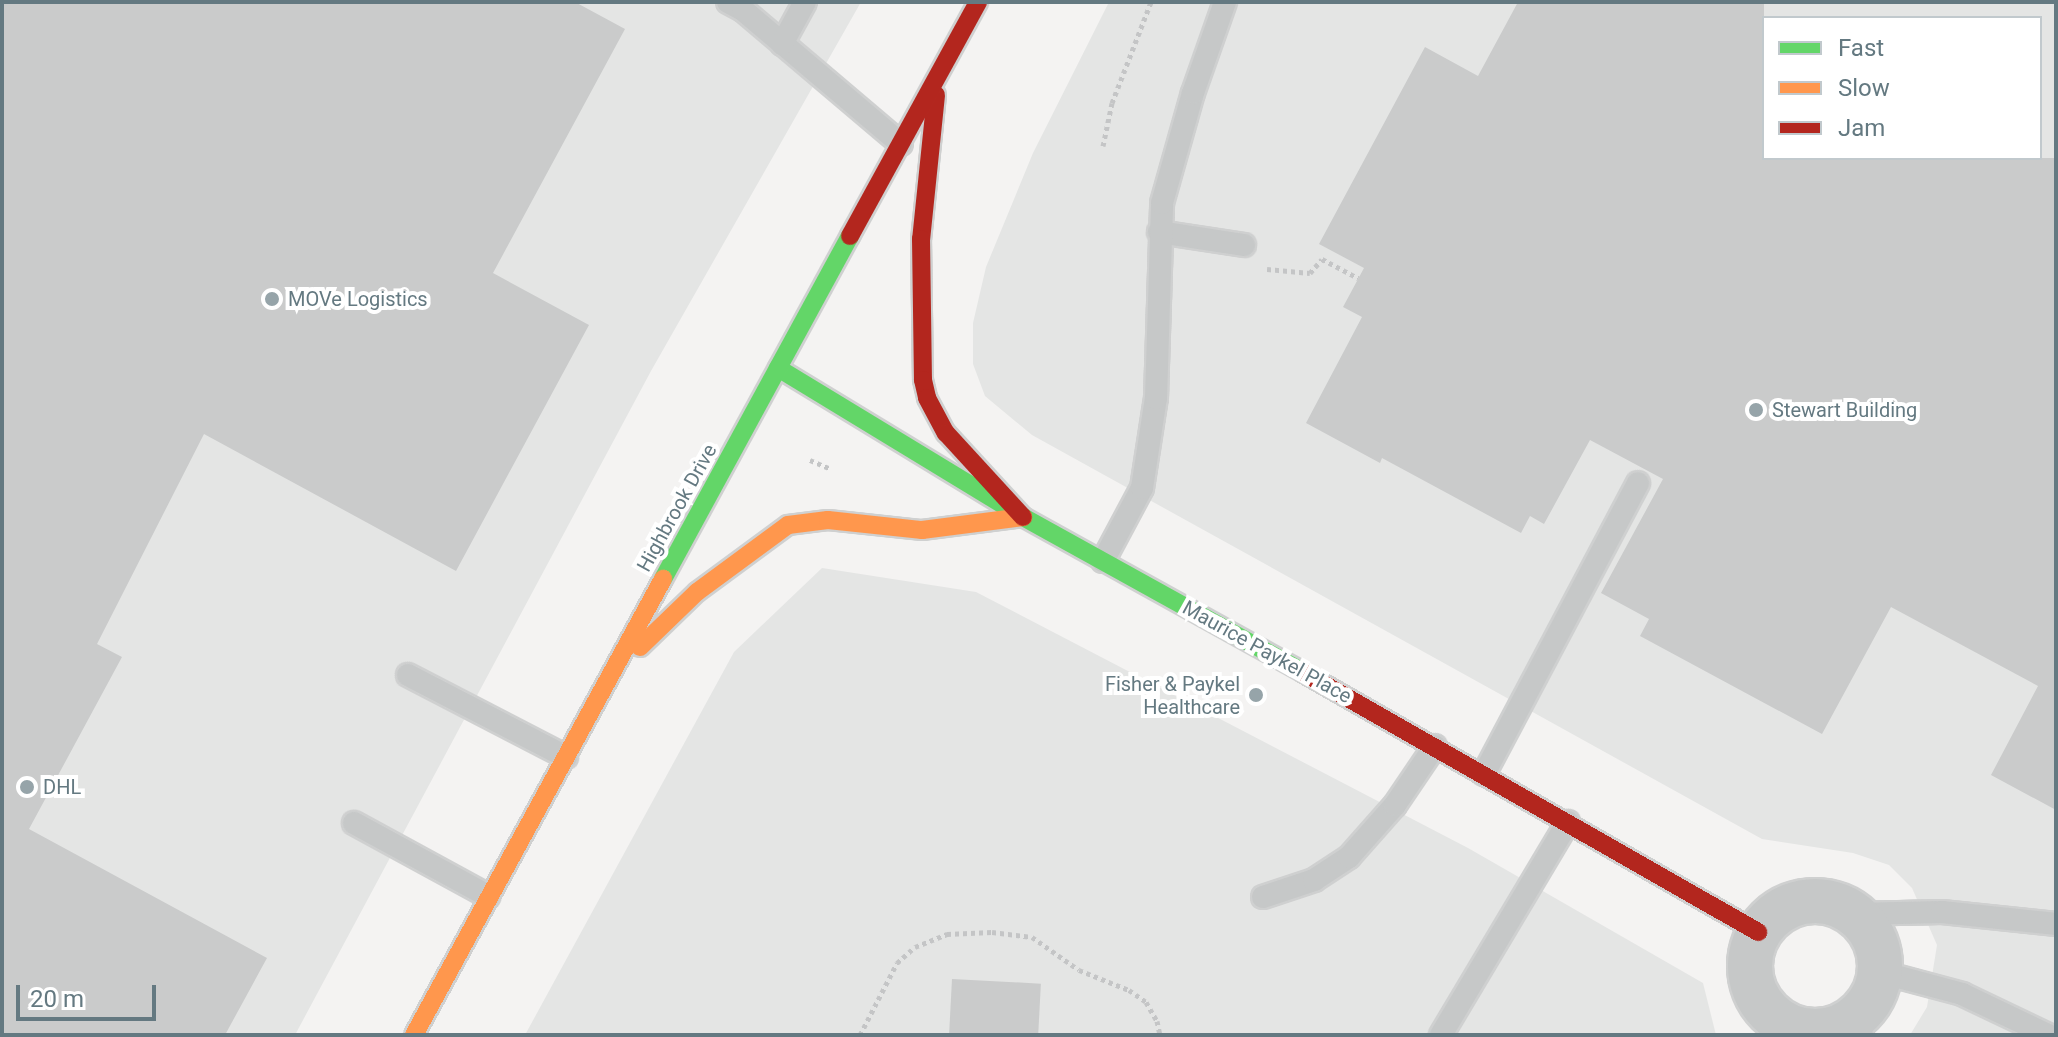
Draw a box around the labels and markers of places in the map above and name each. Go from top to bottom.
place label: MOVe Logistics [288,287,428,311]
marker: MOVe Logistics [263,290,281,308]
place label: Stewart Building [1772,398,1917,422]
marker: Stewart Building [1747,401,1765,419]
place label: Fisher & Paykel Healthcare [1105,672,1240,719]
marker: Fisher & Paykel Healthcare [1247,686,1265,704]
place label: DHL [43,775,81,799]
marker: DHL [18,778,36,796]

